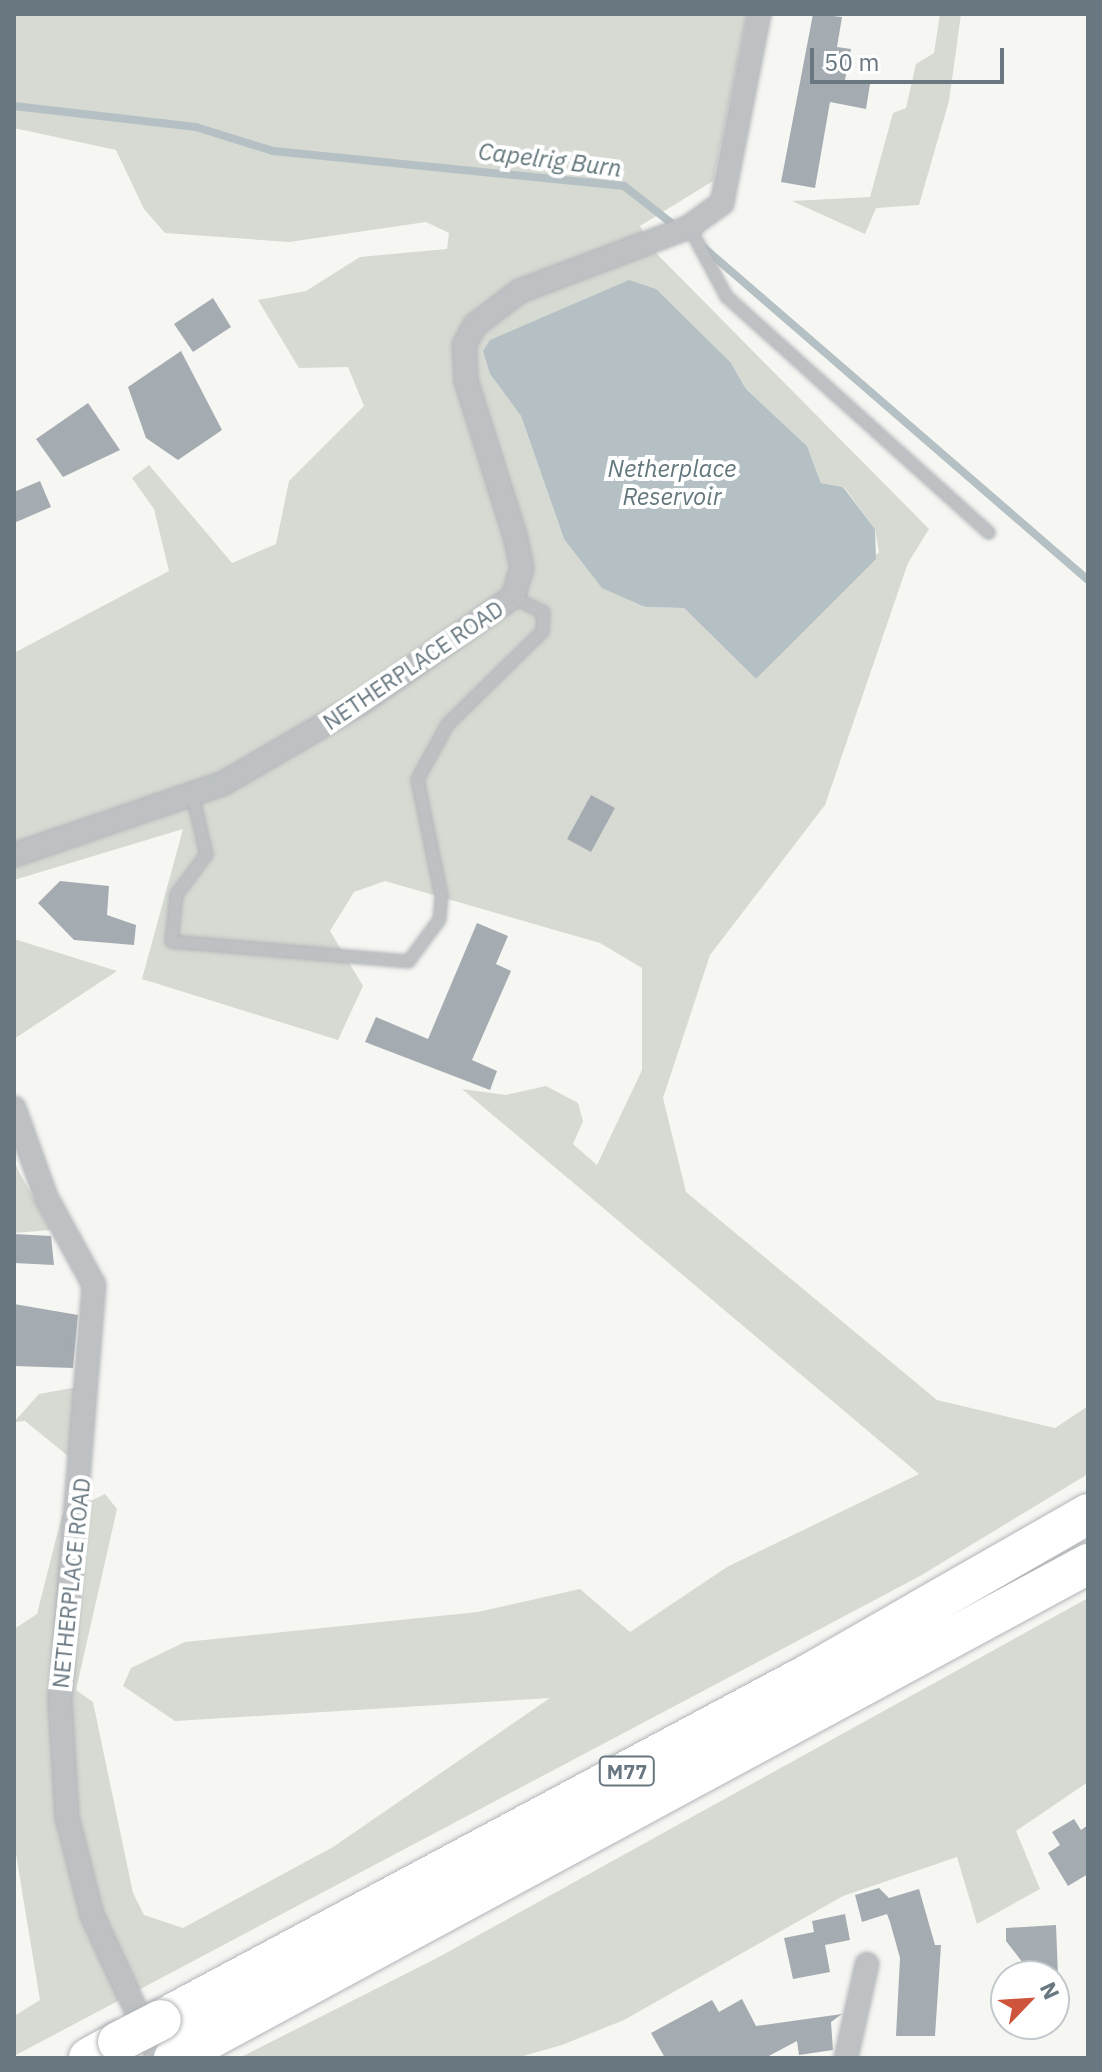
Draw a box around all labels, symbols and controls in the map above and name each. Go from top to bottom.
scale bar [814,32,1008,82]
text: 50 m [824,46,879,78]
water label: Capelrig Burn [477,137,623,183]
water label: Netherplace Reservoir [608,455,736,511]
street label: NETHERPLACE ROAD [318,595,508,735]
street label: NETHERPLACE ROAD [47,1476,95,1690]
road number: M77 [597,1755,657,1787]
north arrow [990,1960,1070,2040]
text: N [1034,1977,1067,2004]

